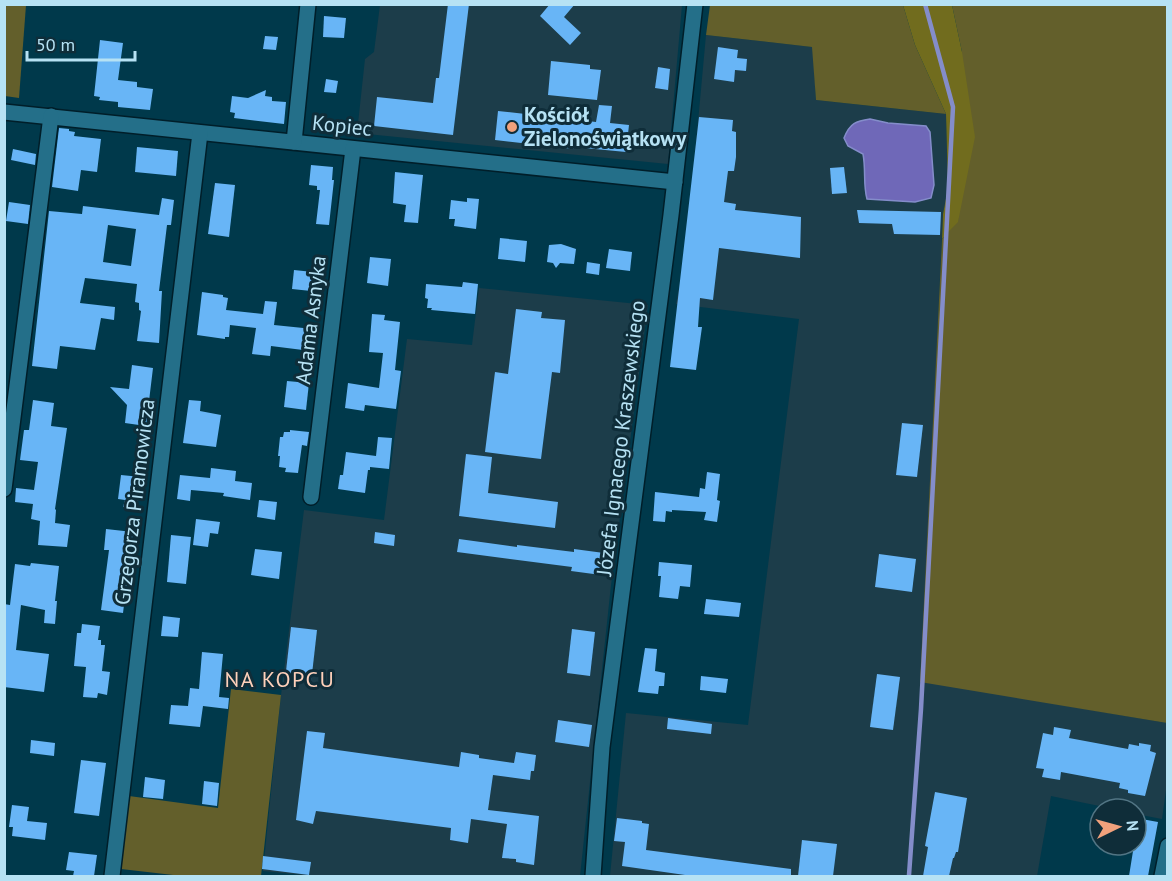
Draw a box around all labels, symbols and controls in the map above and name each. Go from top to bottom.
scale bar [27,24,135,62]
text: 50 m [36,33,75,56]
place label: Kościół Zielonoświątkowy [524,101,687,152]
street label: Kopiec [311,109,373,142]
marker: Kościół Zielonoświątkowy [505,120,519,134]
street label: Adama Asnyka [289,254,332,386]
street label: Józefa Ignacego Kraszewskiego [590,299,651,578]
street label: Grzegorza Piramowicza [108,397,161,607]
district label: NA KOPCU [225,665,335,693]
north arrow [1088,797,1148,857]
text: N [1123,820,1143,832]

